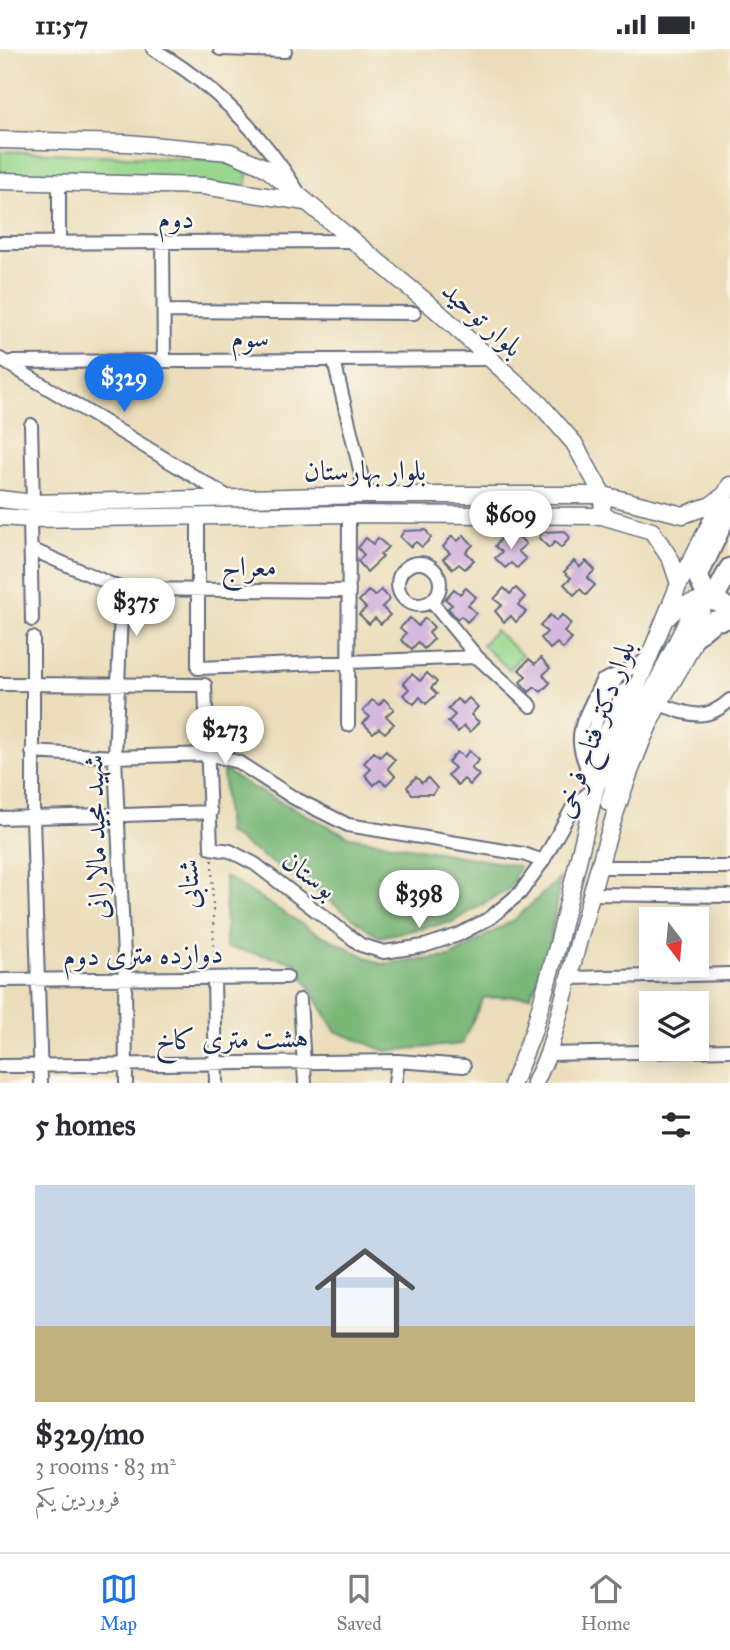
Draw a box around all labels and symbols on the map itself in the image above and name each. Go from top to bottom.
street label: دوم [158,201,194,243]
street label: بلوار توحید [435,273,531,364]
street label: سوم [231,320,269,362]
pin: $329 [83,355,165,414]
street label: بلوار بهارستان [304,453,426,489]
pin: $609 [470,491,552,551]
street label: معراج [221,549,277,592]
pin: $375 [95,579,177,638]
street label: بلوار دکتر فتاح فرخی [546,636,650,825]
pin: $273 [184,707,266,766]
street label: شهید مجید مالارانی [75,754,117,920]
street label: بوستان [275,842,344,906]
street label: شتابی [171,859,208,909]
pin: $398 [378,871,460,930]
north arrow [639,907,709,977]
street label: دوازده متری دوم [63,936,224,980]
street label: هشت متری کاخ [155,1020,309,1065]

